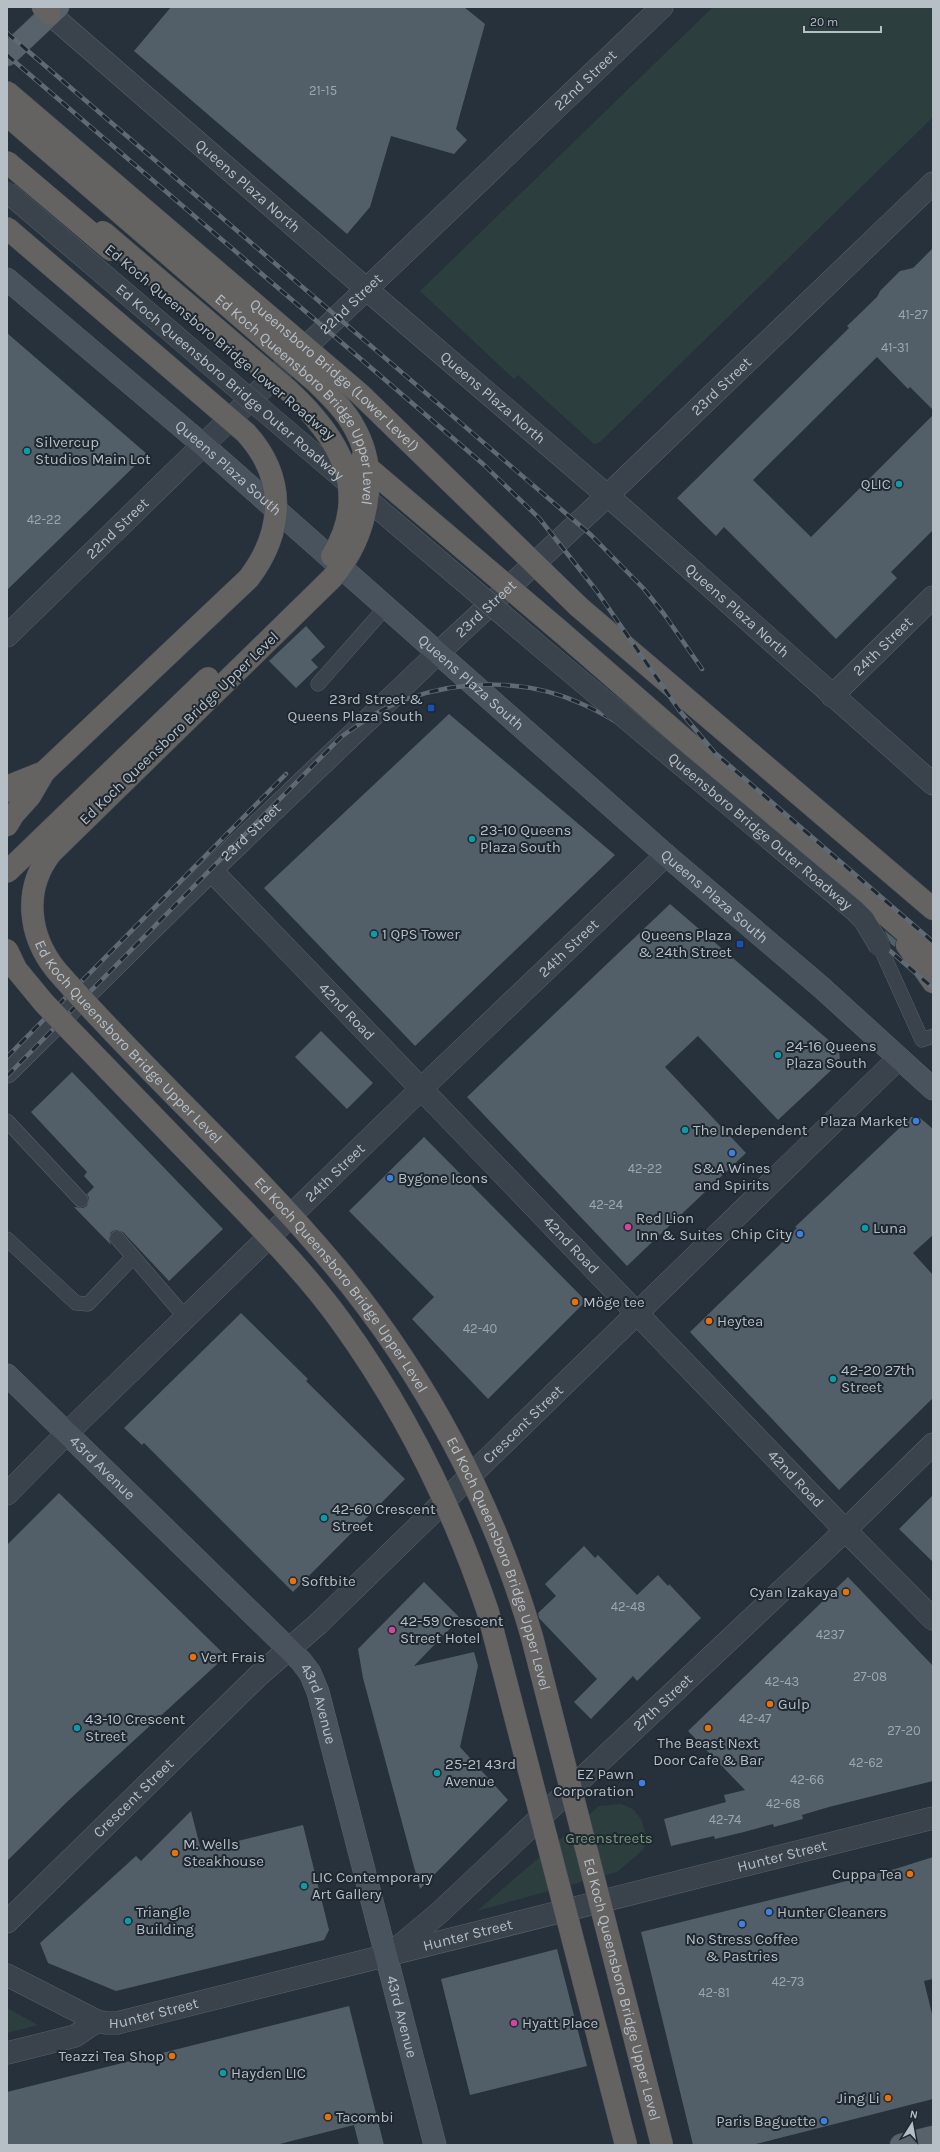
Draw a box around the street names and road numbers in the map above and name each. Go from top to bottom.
street label: 22nd Street [550,46,621,114]
street label: Queens Plaza North [192,135,304,236]
street label: Ed Koch Queensboro Bridge Lower Roadway [101,240,339,444]
street label: 22nd Street [316,270,386,338]
street label: Ed Koch Queensboro Bridge Outer Roadway [112,280,348,484]
street label: Ed Koch Queensboro Bridge Upper Level [211,290,377,506]
street label: Queensboro Bridge (Lower Level) [246,295,423,456]
street label: Queens Plaza North [437,348,549,448]
street label: 23rd Street [687,353,755,419]
street label: Queens Plaza South [172,416,285,519]
street label: 22nd Street [82,494,153,563]
street label: Queens Plaza North [682,559,793,661]
street label: 23rd Street [451,576,520,641]
street label: 24th Street [849,613,917,680]
street label: Ed Koch Queensboro Bridge Upper Level [76,628,282,828]
street label: Queens Plaza South [414,631,528,734]
street label: Queensboro Bridge Outer Roadway [664,749,856,914]
street label: 23rd Street [217,799,285,865]
street label: Queens Plaza South [657,845,772,947]
street label: 24th Street [534,915,603,981]
street label: Ed Koch Queensboro Bridge Upper Level [31,937,226,1147]
street label: 42nd Road [315,979,379,1044]
street label: 24th Street [301,1139,369,1206]
street label: Ed Koch Queensboro Bridge Upper Level [251,1173,432,1396]
street label: 42nd Road [539,1212,603,1278]
street label: Crescent Street [479,1381,567,1467]
street label: 43rd Avenue [66,1432,139,1504]
street label: Ed Koch Queensboro Bridge Upper Level [443,1434,554,1692]
street label: 42nd Road [764,1446,828,1511]
street label: 43rd Avenue [297,1659,340,1746]
street label: 27th Street [629,1670,696,1735]
street label: Crescent Street [90,1755,178,1841]
street label: Hunter Street [735,1836,829,1876]
street label: Ed Koch Queensboro Bridge Upper Level [580,1856,664,2123]
street label: Hunter Street [421,1915,515,1955]
street label: 43rd Avenue [383,1973,421,2060]
street label: Hunter Street [109,1994,201,2032]

